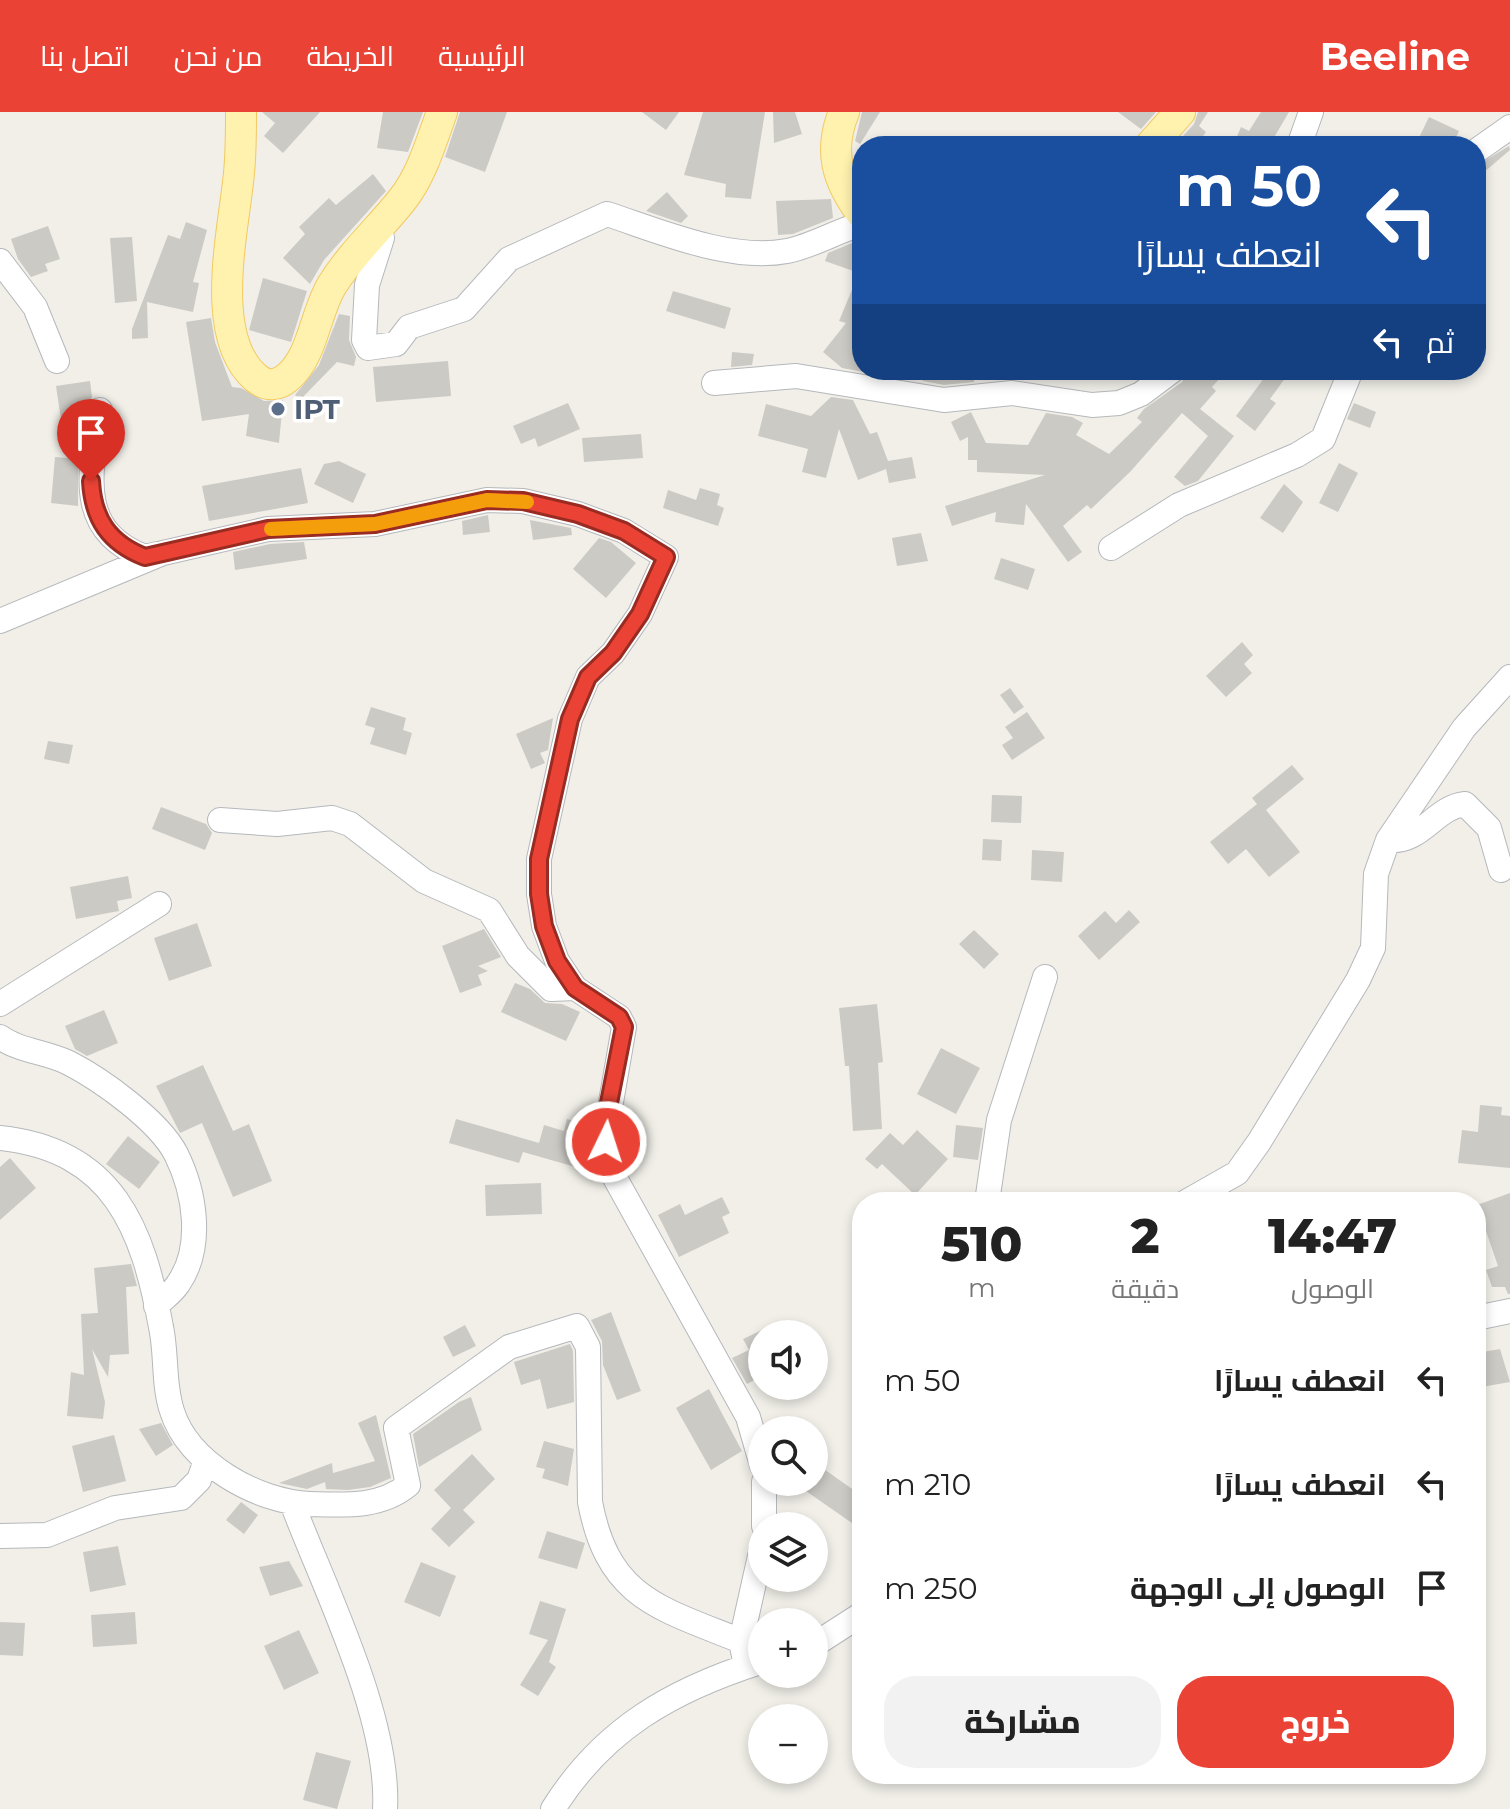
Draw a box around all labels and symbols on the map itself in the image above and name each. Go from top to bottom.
place label: IPT [294,392,341,426]
pin [57,399,125,481]
marker: IPT [269,400,287,418]
position arrow [564,1100,648,1184]

